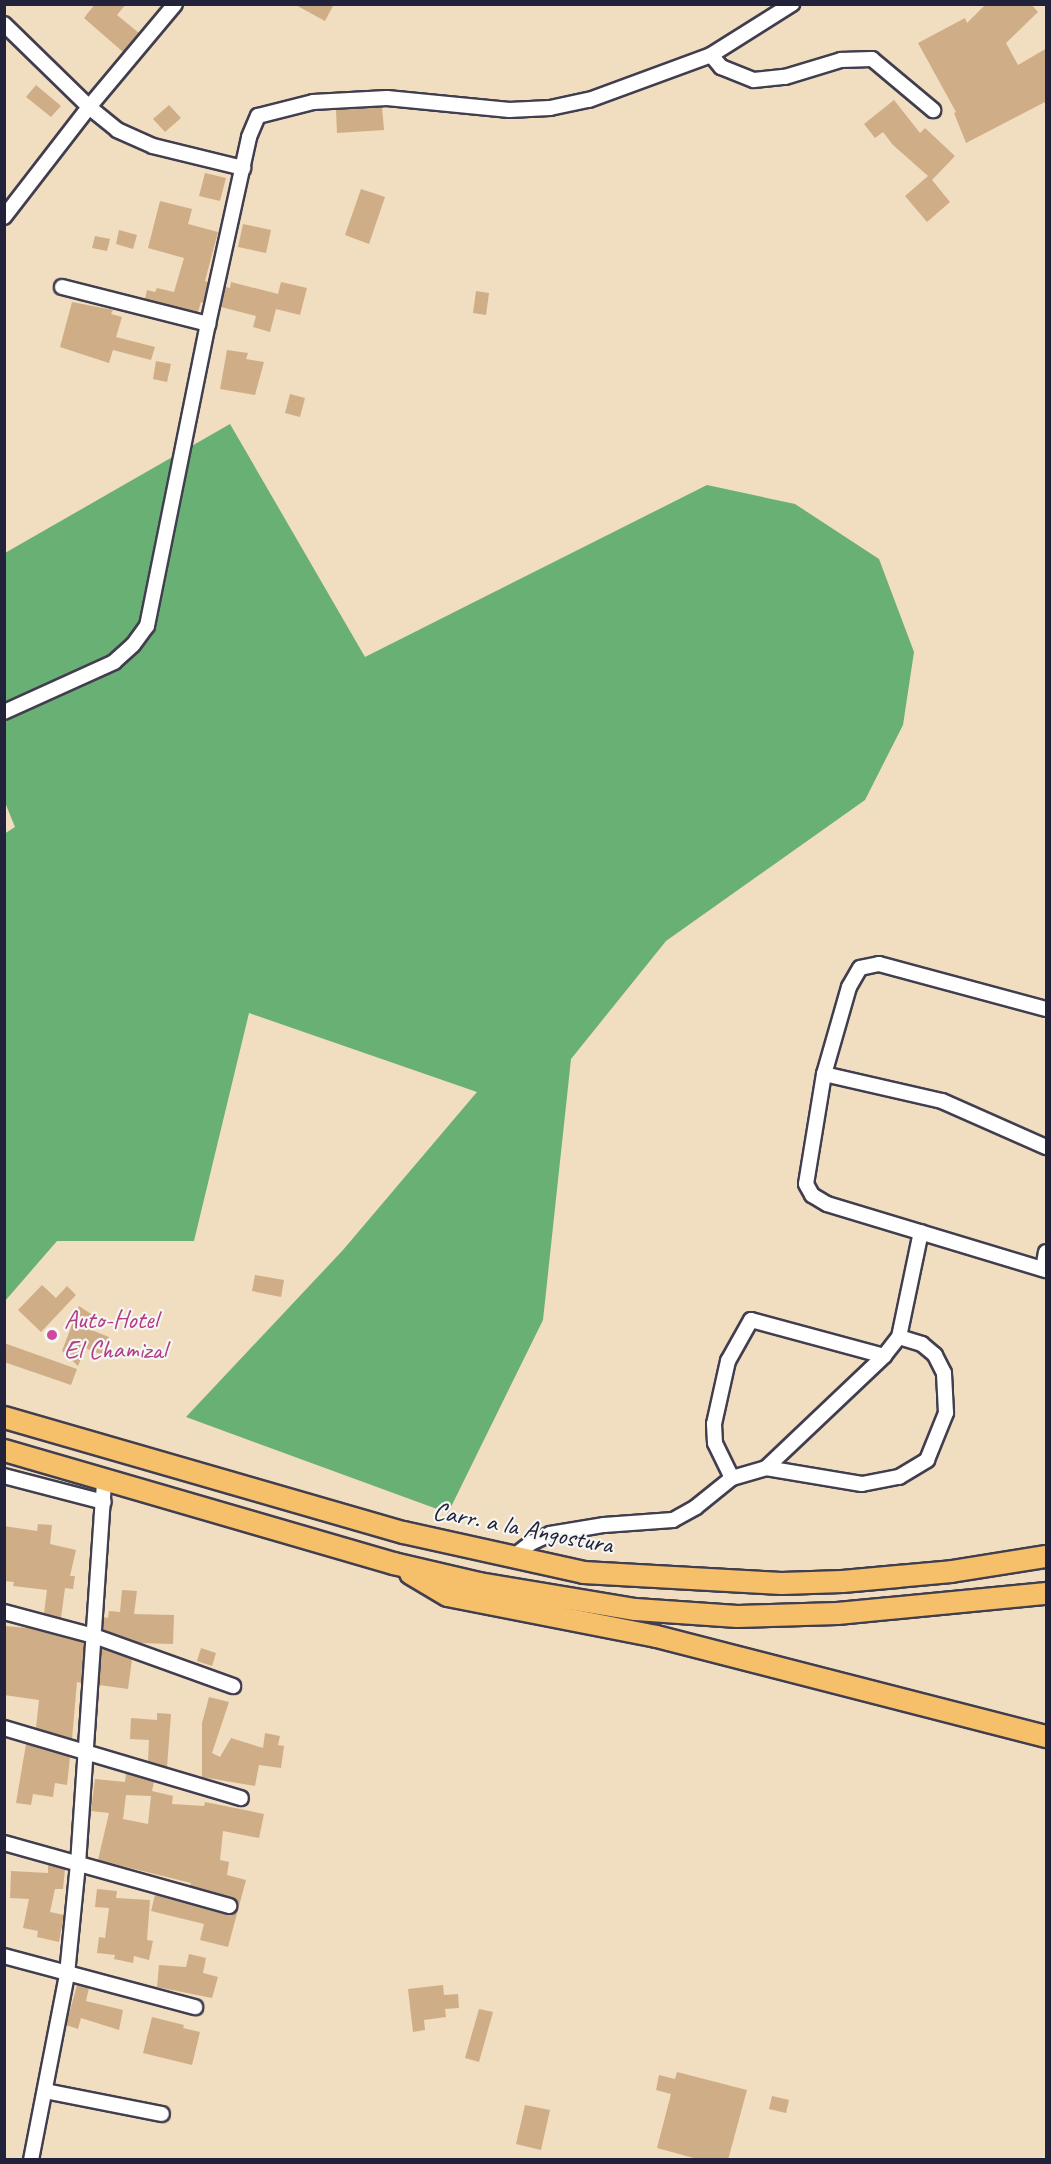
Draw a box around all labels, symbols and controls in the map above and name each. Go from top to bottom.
place label: Auto-Hotel El Chamizal [64,1304,168,1366]
marker: Auto-Hotel El Chamizal [45,1328,59,1342]
street label: Carr. a la Angostura [430,1495,616,1561]

